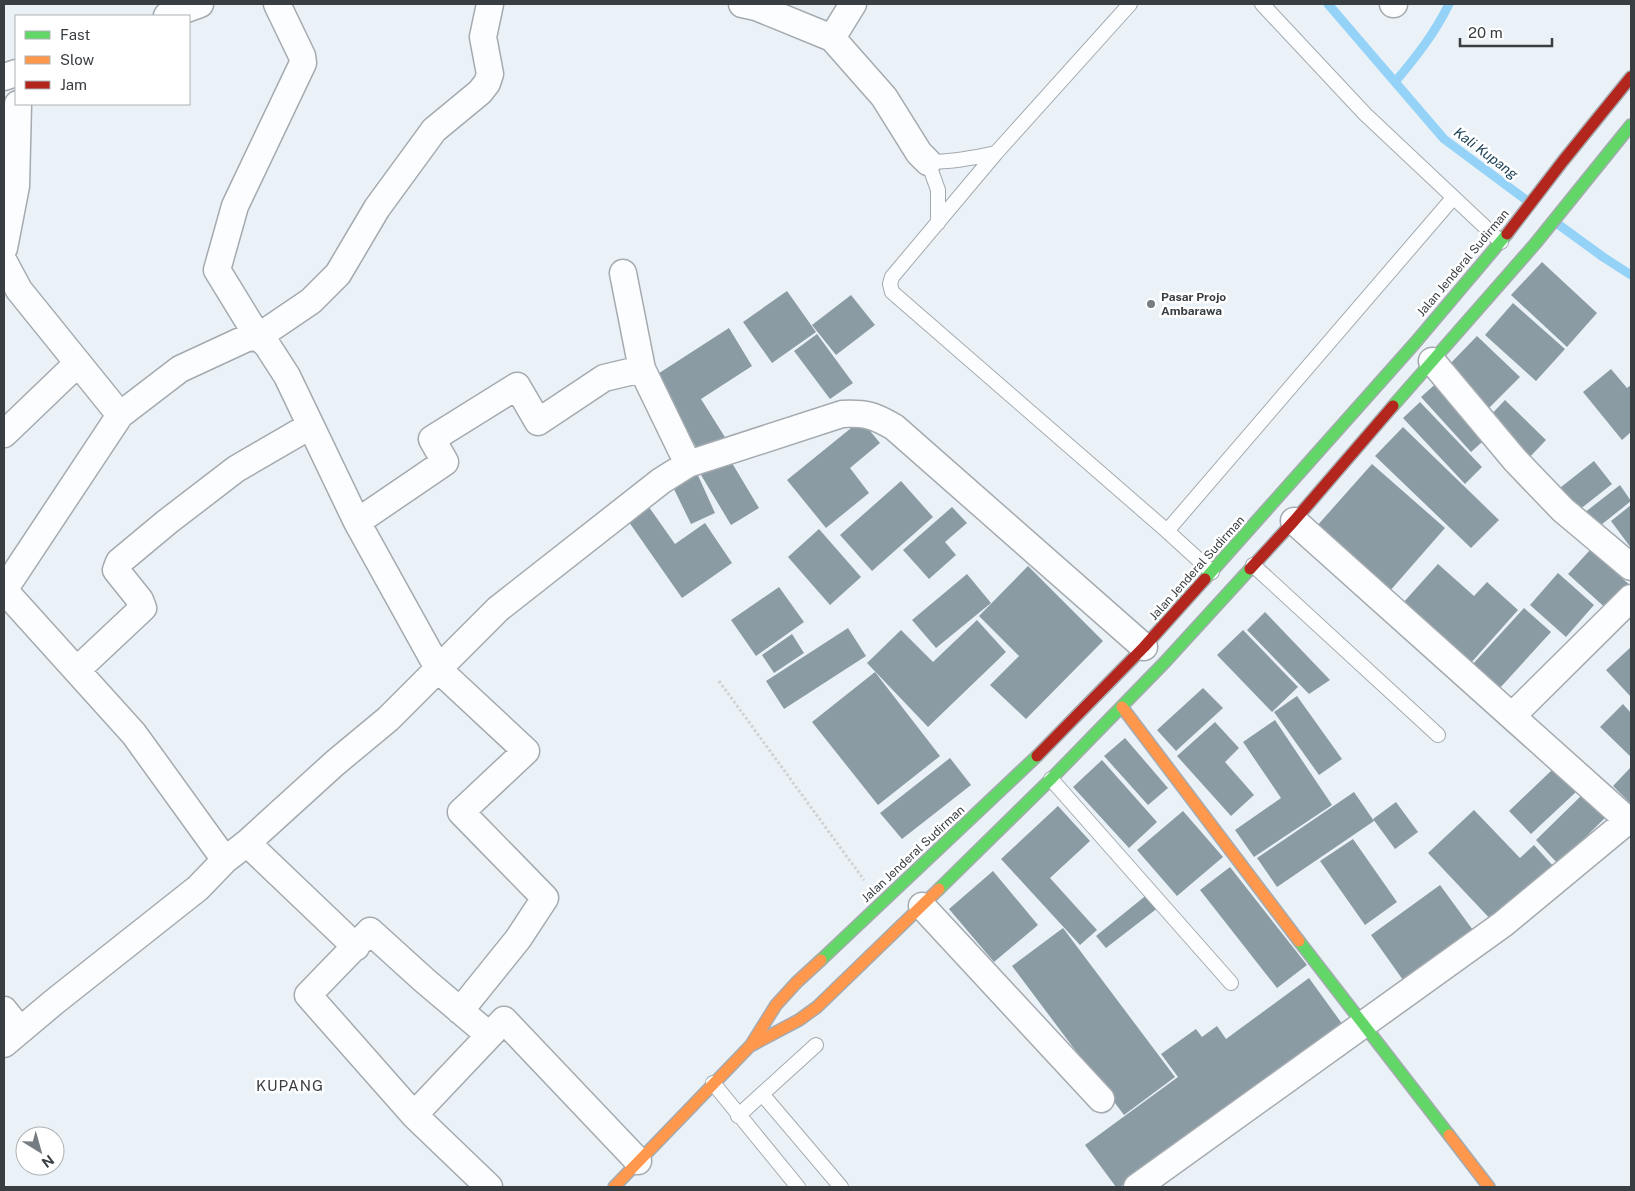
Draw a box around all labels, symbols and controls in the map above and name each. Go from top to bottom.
legend [15,15,190,105]
scale bar [1460,15,1552,47]
text: 20 m [1468,24,1503,41]
text: Fast [60,26,90,43]
text: Slow [60,51,95,68]
text: Jam [60,76,87,93]
water label: Kali Kupang [1451,124,1522,183]
street label: Jalan Jenderal Sudirman [1414,207,1512,319]
place label: Pasar Projo Ambarawa [1161,290,1226,318]
marker: Pasar Projo Ambarawa [1145,298,1157,310]
street label: Jalan Jenderal Sudirman [1147,513,1248,623]
street label: Jalan Jenderal Sudirman [859,803,967,905]
district label: KUPANG [256,1077,324,1094]
north arrow [15,1126,65,1176]
text: N [39,1152,57,1171]

